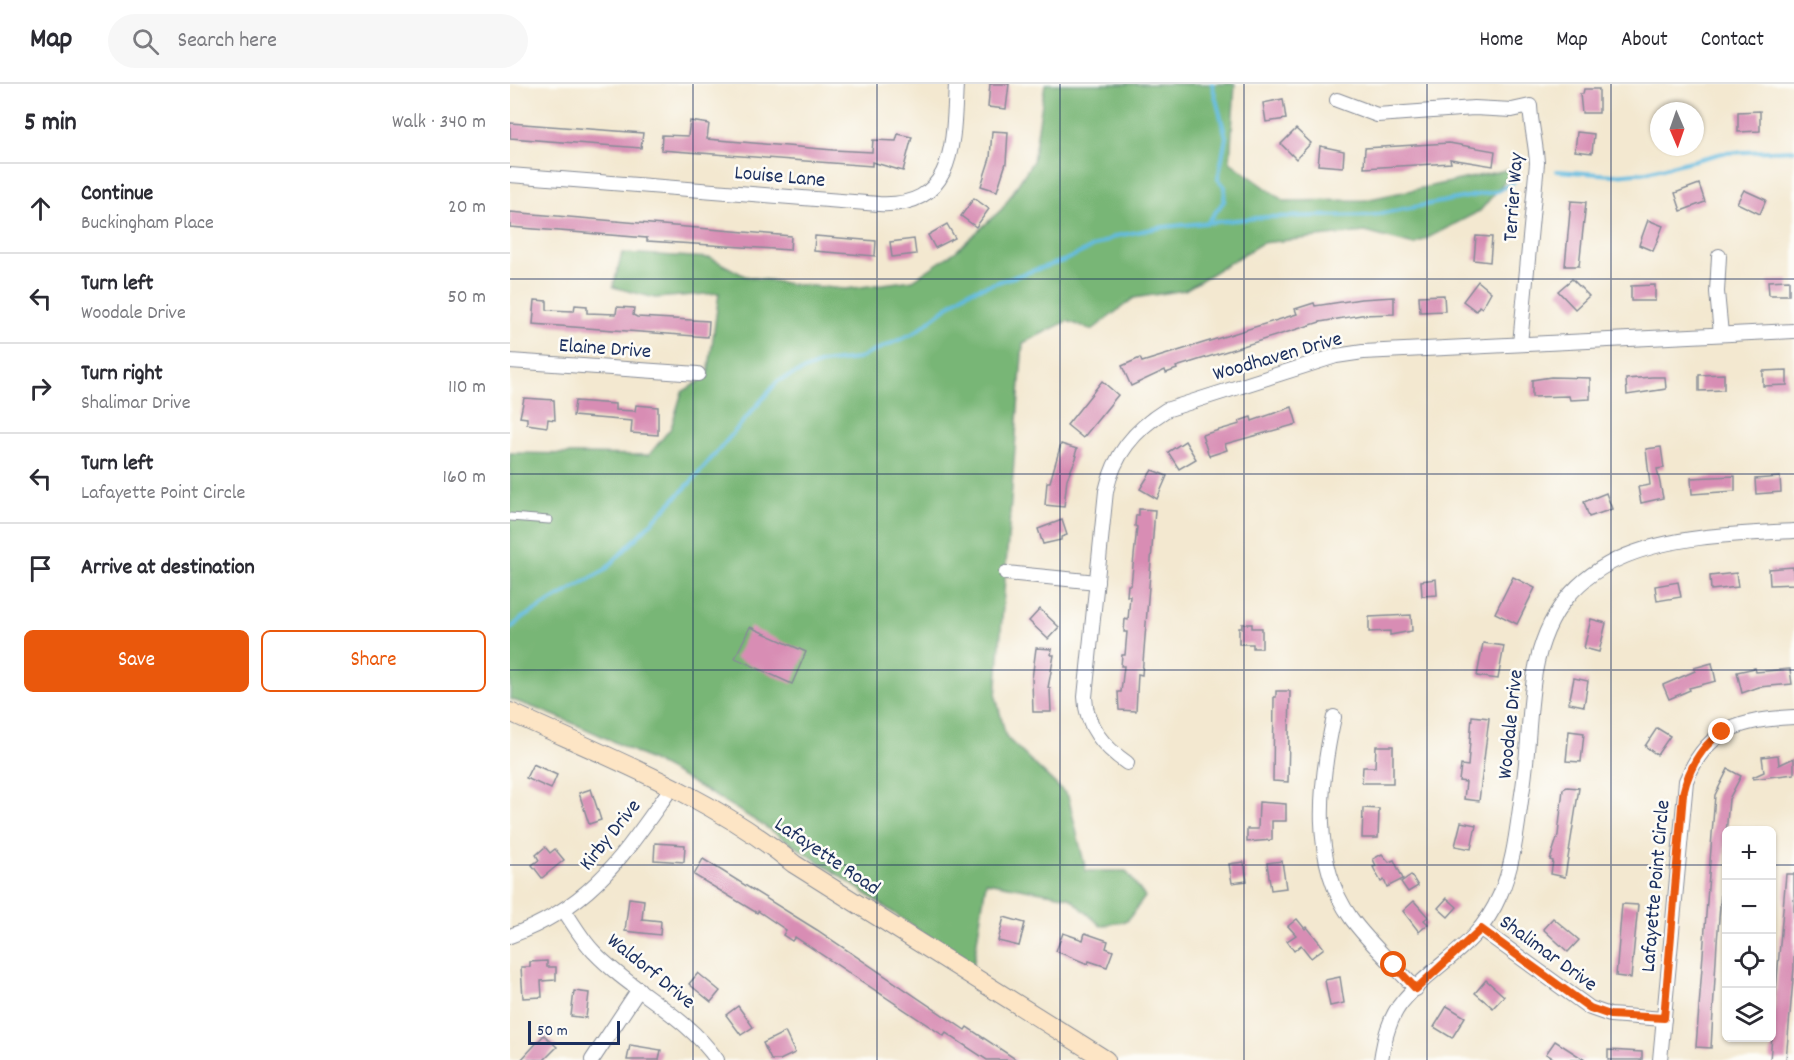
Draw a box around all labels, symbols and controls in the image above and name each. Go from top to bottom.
search box [108,14,528,68]
text: Map [30,21,72,61]
icon: search [129,25,162,58]
text: Search here [177,26,277,57]
text: Home [1479,26,1523,56]
text: Map [1556,26,1588,56]
text: About [1621,26,1668,56]
text: Contact [1701,26,1764,56]
north arrow [1650,102,1704,156]
text: 5 min [24,105,77,142]
text: Walk · 340 m [392,109,486,137]
street label: Terrier Way [1497,151,1533,243]
street label: Louise Lane [733,159,826,197]
text: Continue [81,179,153,210]
icon: ahead [24,192,57,225]
text: 20 m [448,194,486,222]
text: Buckingham Place [81,210,214,238]
text: Turn left [81,269,153,300]
icon: left [24,282,57,315]
text: 50 m [448,284,486,312]
text: Woodale Drive [81,300,186,328]
street label: Woodhaven Drive [1210,325,1346,391]
street label: Elaine Drive [558,332,652,368]
text: Turn right [81,359,163,390]
icon: right [24,372,57,405]
text: 110 m [448,374,486,402]
text: Shalimar Drive [81,390,190,418]
text: Turn left [81,449,153,480]
icon: left [24,462,57,495]
text: 160 m [443,464,486,492]
text: Lafayette Point Circle [81,480,245,508]
icon: arrive [24,552,57,585]
text: Arrive at destination [81,553,255,584]
button: Save [24,630,249,692]
button: Share [261,630,486,692]
street label: Woodale Drive [1491,668,1533,781]
route end [1708,718,1734,744]
street label: Kirby Drive [573,794,649,878]
street label: Lafayette Point Circle [1635,799,1679,974]
street label: Lafayette Road [767,811,885,904]
map controls [1722,826,1776,1042]
button: + [1722,826,1776,880]
button: − [1722,880,1776,934]
street label: Shalimar Drive [1492,909,1603,1000]
street label: Waldorf Drive [599,927,701,1018]
button: locate [1722,934,1776,988]
route start [1380,951,1406,977]
button: layers [1722,988,1776,1042]
scale bar [528,1018,620,1046]
text: 50 m [537,1020,568,1043]

